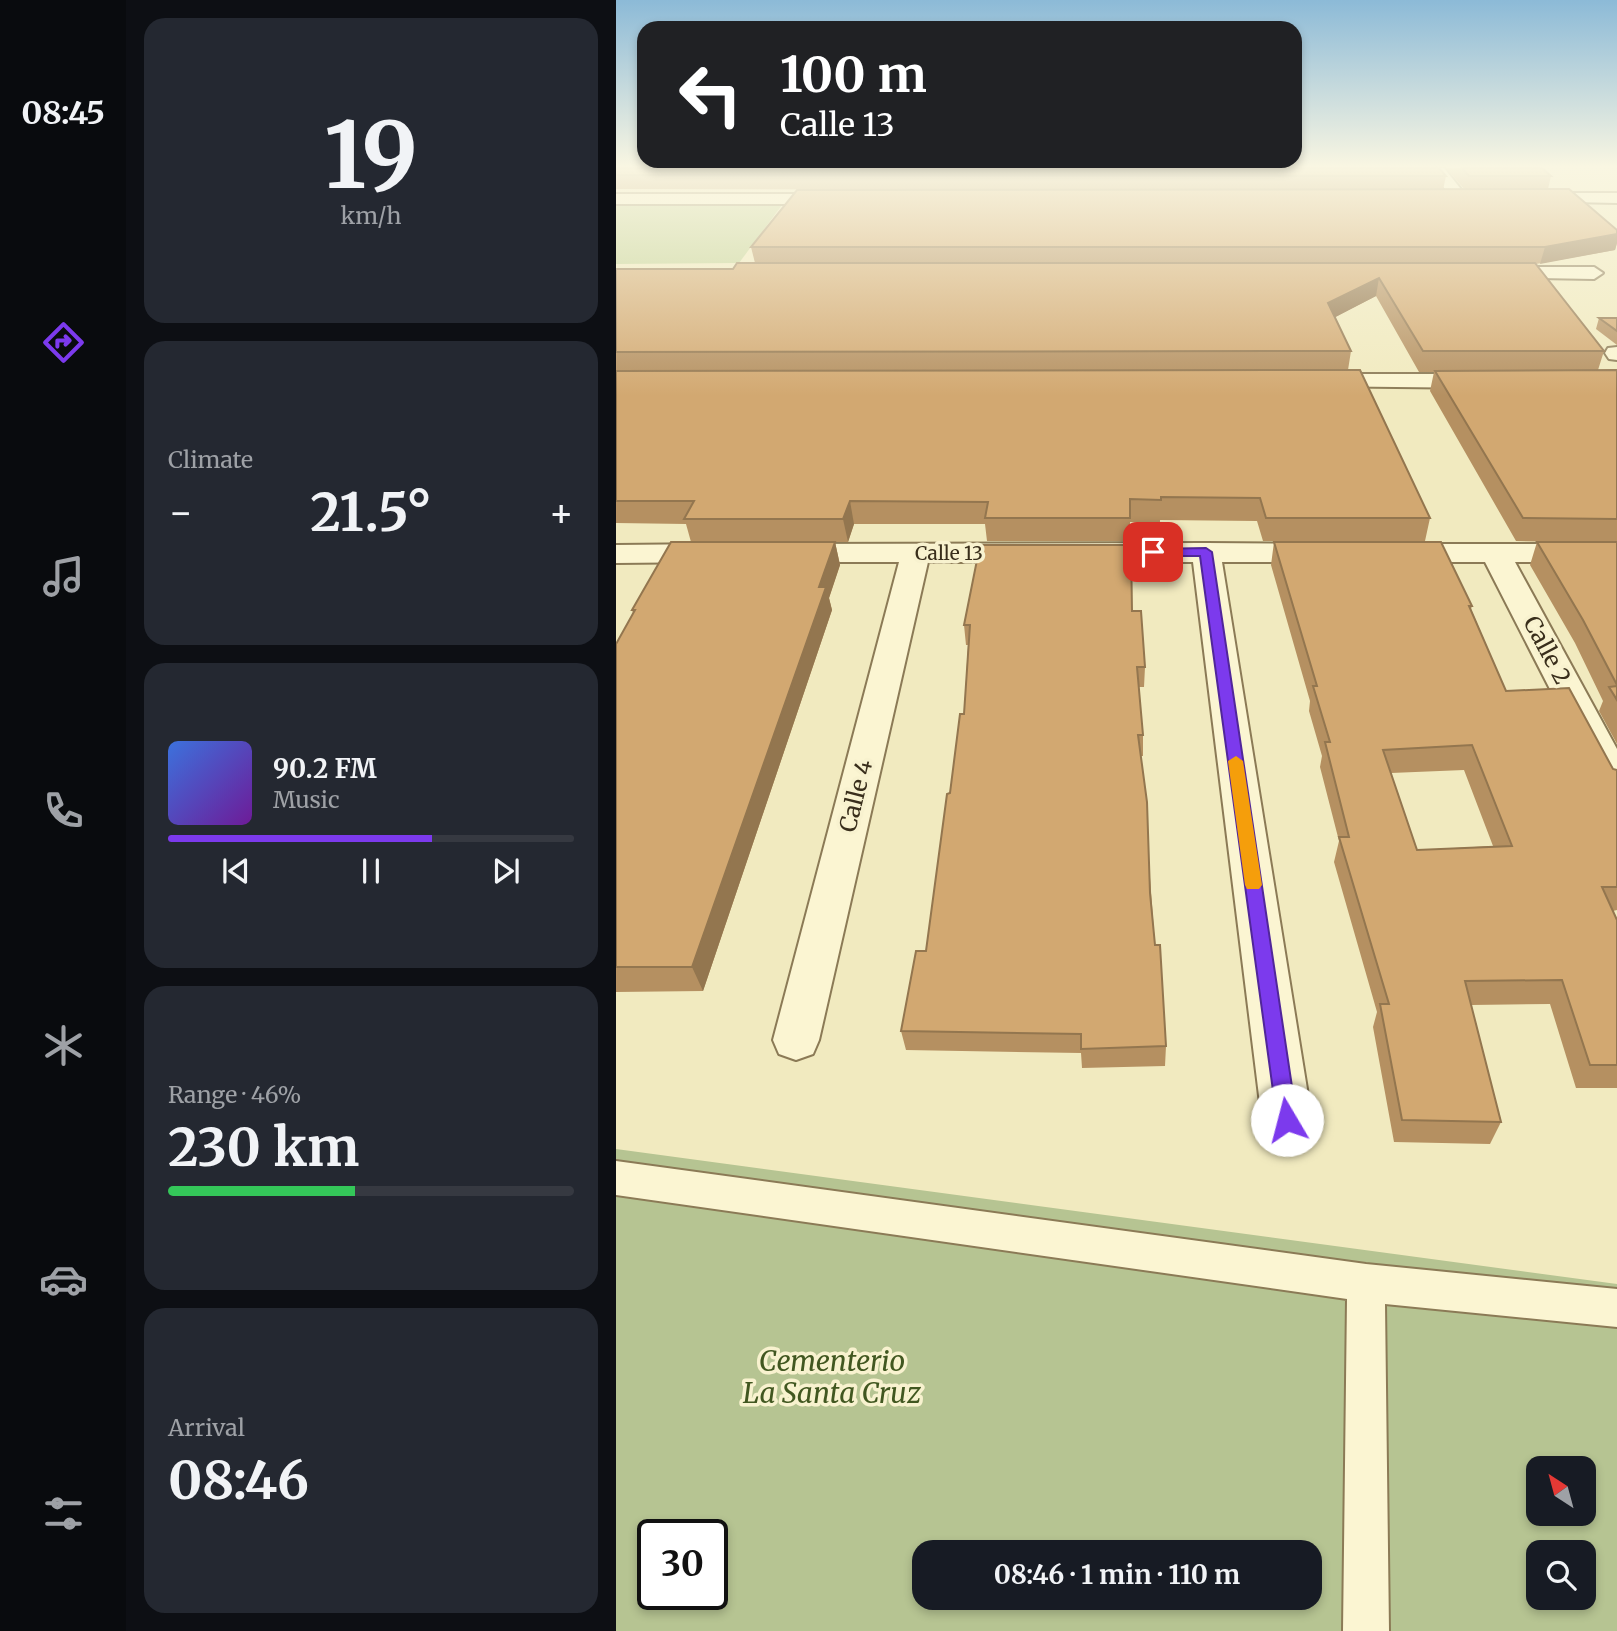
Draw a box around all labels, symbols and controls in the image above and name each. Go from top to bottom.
text: 100 m [780,44,927,105]
icon: left [665,49,756,140]
text: 08:45 [21,93,105,133]
text: 19 [324,98,418,213]
text: Calle 13 [780,105,894,145]
text: km/h [341,201,401,230]
icon: directions [39,318,88,367]
text: Climate [168,445,253,474]
text: 21.5° [310,480,432,545]
text: − [168,489,193,536]
text: + [549,489,574,536]
pin [1123,522,1183,582]
icon: arrive [1134,533,1172,571]
street label: Calle 13 [915,541,983,565]
icon: music [39,552,88,601]
street label: Calle 2 [1517,611,1577,689]
text: 90.2 FM [273,752,377,785]
street label: Calle 4 [833,757,878,835]
text: Music [273,785,340,814]
icon: phone [39,786,88,835]
icon: previous [217,852,255,890]
icon: pause [352,852,390,890]
icon: next [487,852,525,890]
icon: climate [39,1021,88,1070]
text: Range · 46% [168,1080,301,1109]
position arrow [1250,1083,1324,1157]
text: 230 km [168,1115,359,1180]
icon: car [39,1255,88,1304]
park label: Cementerio La Santa Cruz [743,1343,922,1411]
text: Arrival [168,1413,245,1442]
text: 08:46 [168,1448,309,1513]
north arrow [1526,1456,1596,1526]
map controls [1526,1456,1596,1610]
icon: filters [39,1489,88,1538]
speed limit sign: 30 [637,1519,728,1610]
button: search [1526,1540,1596,1610]
text: 08:46 · 1 min · 110 m [994,1558,1240,1591]

